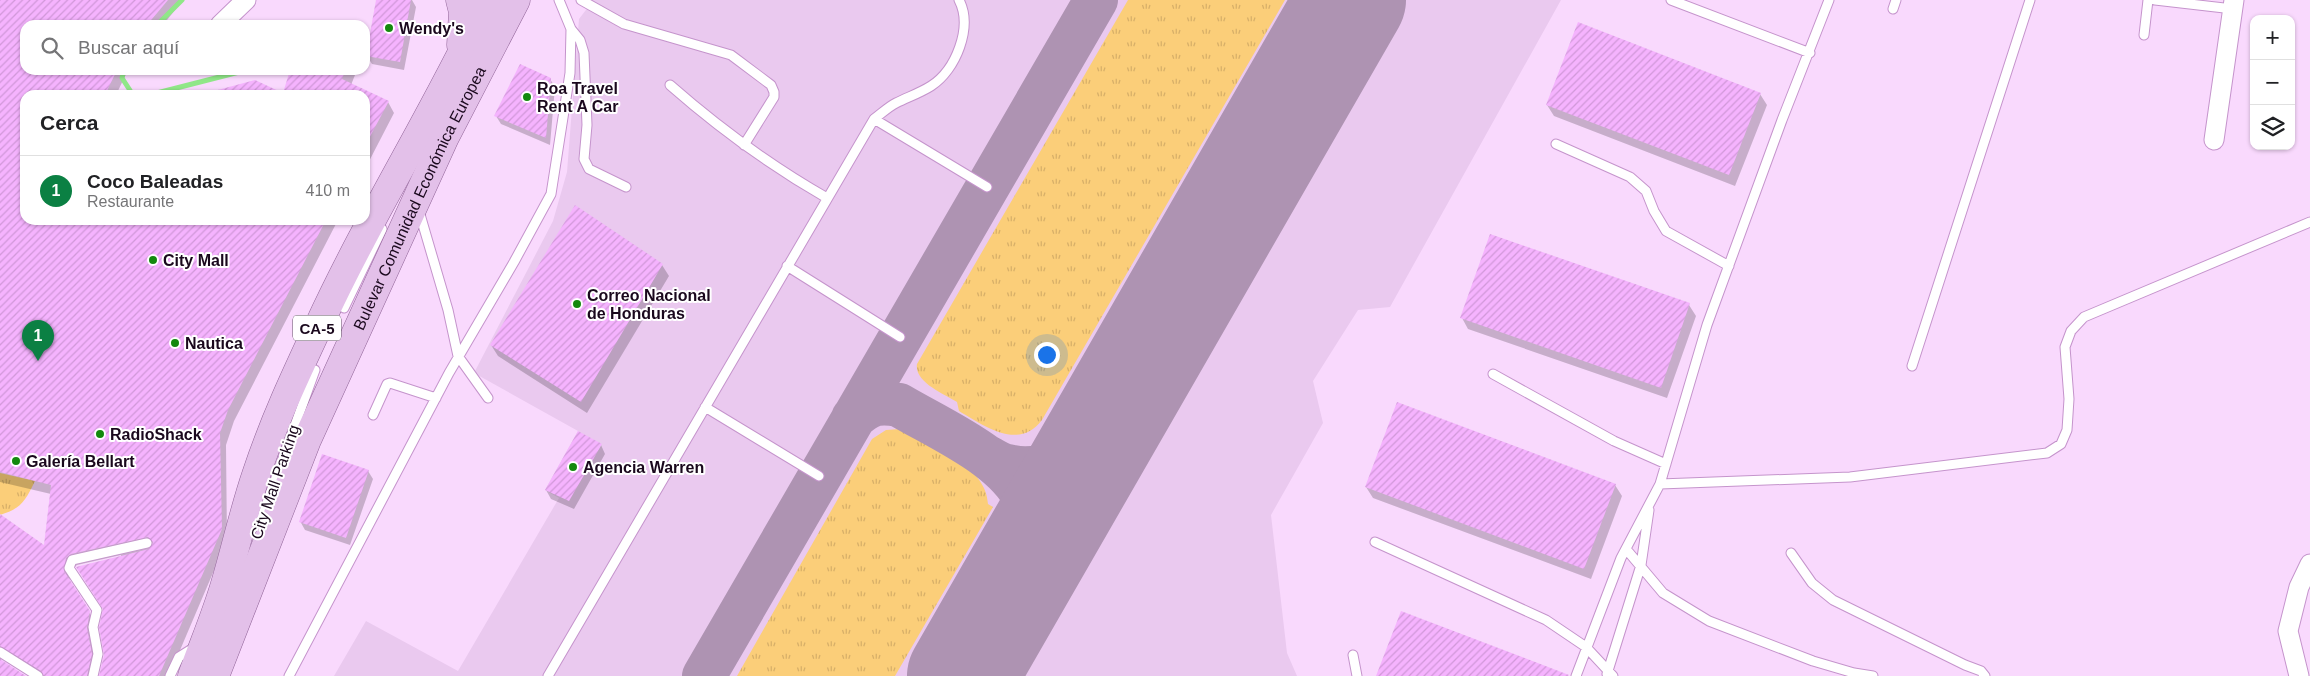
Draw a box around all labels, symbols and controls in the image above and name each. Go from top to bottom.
map controls [2250,15,2295,150]
button: + [2250,15,2295,60]
search box [20,20,370,75]
place label: Wendy's [399,20,464,37]
marker: Wendy's [383,22,395,34]
icon: search [38,34,66,62]
text: Buscar aquí [78,37,179,58]
button: − [2250,60,2295,105]
street label: Bulevar Comunidad Económica Europea [350,63,489,332]
place label: Roa Travel Rent A Car [537,80,619,115]
marker: Roa Travel Rent A Car [521,91,533,103]
button: layers [2250,105,2295,150]
text: Cerca [40,111,98,134]
text: Coco Baleadas [87,171,223,192]
text: 1 [52,182,60,199]
text: 410 m [306,182,350,199]
text: Restaurante [87,193,174,210]
place label: City Mall [163,252,229,269]
marker: City Mall [147,254,159,266]
place label: Correo Nacional de Honduras [587,287,711,322]
marker: Correo Nacional de Honduras [571,298,583,310]
road number: CA-5 [293,316,341,340]
pin: 1 [22,320,54,361]
place label: Nautica [185,335,243,352]
marker: Nautica [169,337,181,349]
your location [1034,342,1060,368]
street label: City Mall Parking [247,422,303,542]
place label: RadioShack [110,426,202,443]
marker: RadioShack [94,428,106,440]
place label: Galería Bellart [26,453,135,470]
marker: Galería Bellart [10,455,22,467]
place label: Agencia Warren [583,459,704,476]
marker: Agencia Warren [567,461,579,473]

